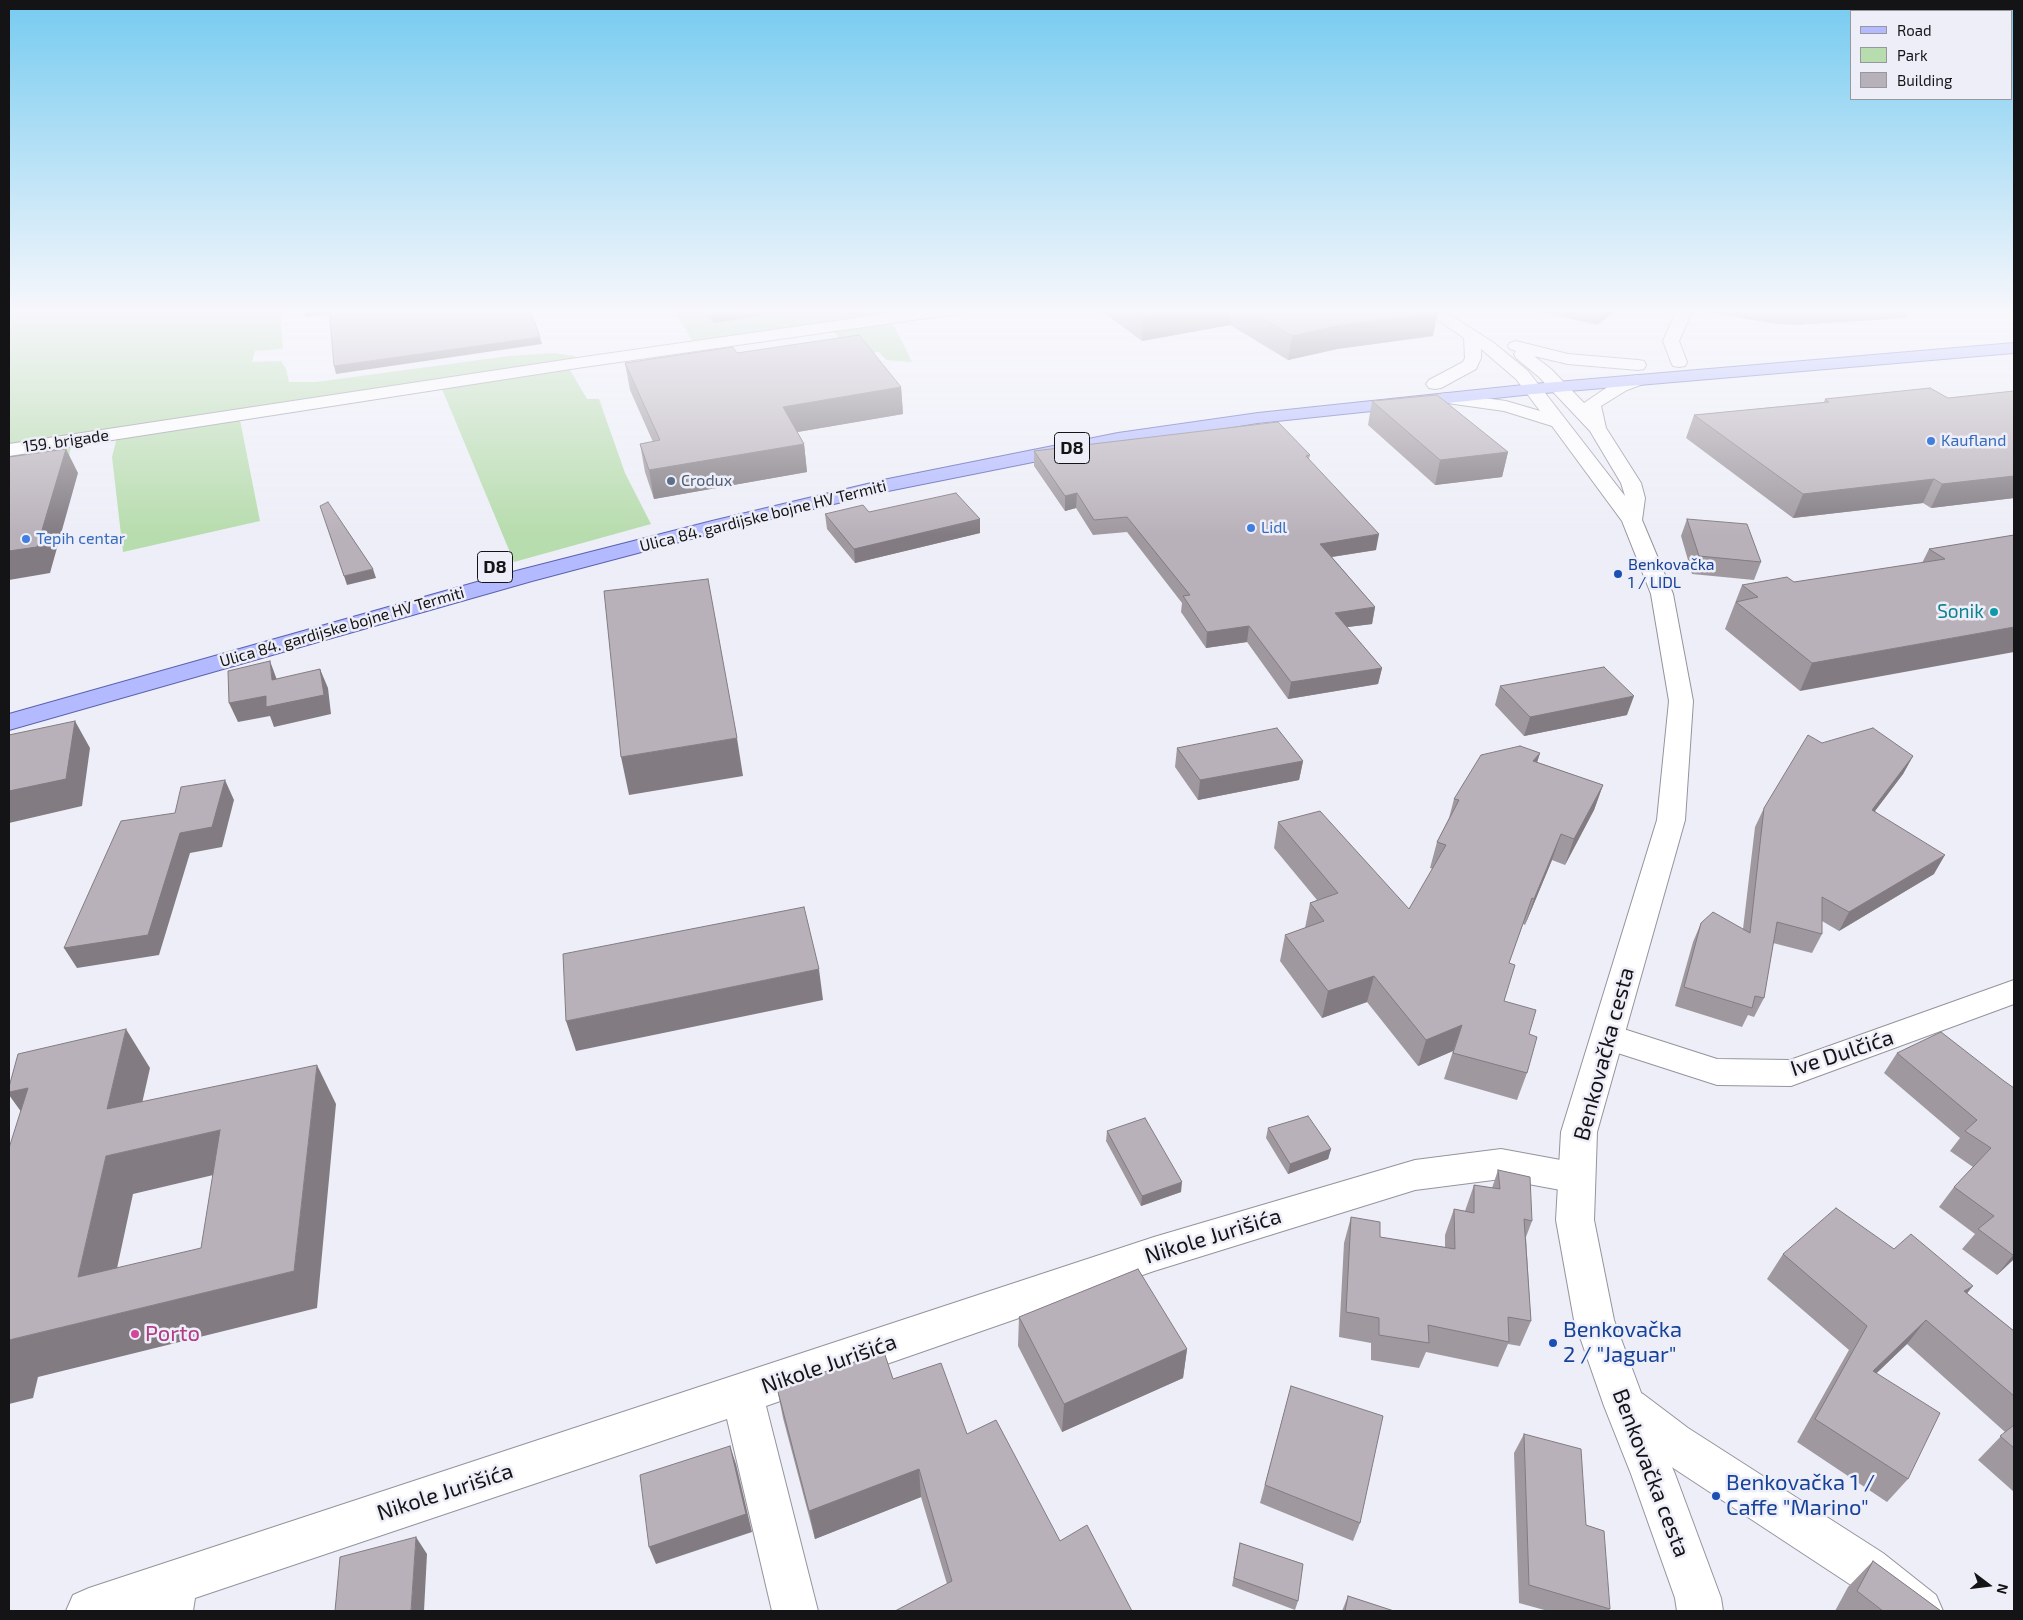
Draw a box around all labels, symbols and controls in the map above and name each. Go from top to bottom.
legend [1850,10,2013,100]
text: Road [1897,21,1932,39]
text: Park [1897,46,1928,64]
text: Building [1897,71,1952,89]
street label: 159. brigade [22,425,110,457]
place label: Kaufland [1941,431,2006,451]
road number: D8 [1054,432,1090,463]
marker: Kaufland [1925,435,1937,447]
place label: Crodux [681,471,732,491]
marker: Crodux [665,475,677,487]
street label: Ulica 84. gardijske bojne HV Termiti [638,476,888,556]
place label: Lidl [1261,518,1287,538]
marker: Lidl [1245,522,1257,534]
place label: Tepih centar [36,529,125,549]
marker: Tepih centar [20,533,32,545]
road number: D8 [478,552,512,582]
place label: Benkovačka 1 / LIDL [1628,555,1715,593]
marker: Benkovačka 1 / LIDL [1612,568,1624,580]
street label: Ulica 84. gardijske bojne HV Termiti [217,583,467,671]
place label: Sonik [1937,601,1984,623]
marker: Sonik [1988,606,2000,618]
street label: Benkovačka cesta [1568,965,1640,1143]
street label: Ive Dulčića [1787,1024,1897,1082]
street label: Nikole Jurišića [1142,1203,1284,1269]
place label: Benkovačka 2 / "Jaguar" [1563,1317,1682,1368]
place label: Porto [145,1321,200,1347]
marker: Porto [129,1328,141,1340]
street label: Nikole Jurišića [758,1329,900,1399]
marker: Benkovačka 2 / "Jaguar" [1547,1337,1559,1349]
street label: Benkovačka cesta [1607,1385,1695,1561]
street label: Nikole Jurišića [374,1458,516,1526]
place label: Benkovačka 1 / Caffe "Marino" [1726,1470,1875,1522]
marker: Benkovačka 1 / Caffe "Marino" [1710,1490,1722,1502]
north arrow [1963,1560,2013,1610]
text: N [1993,1582,2012,1596]

